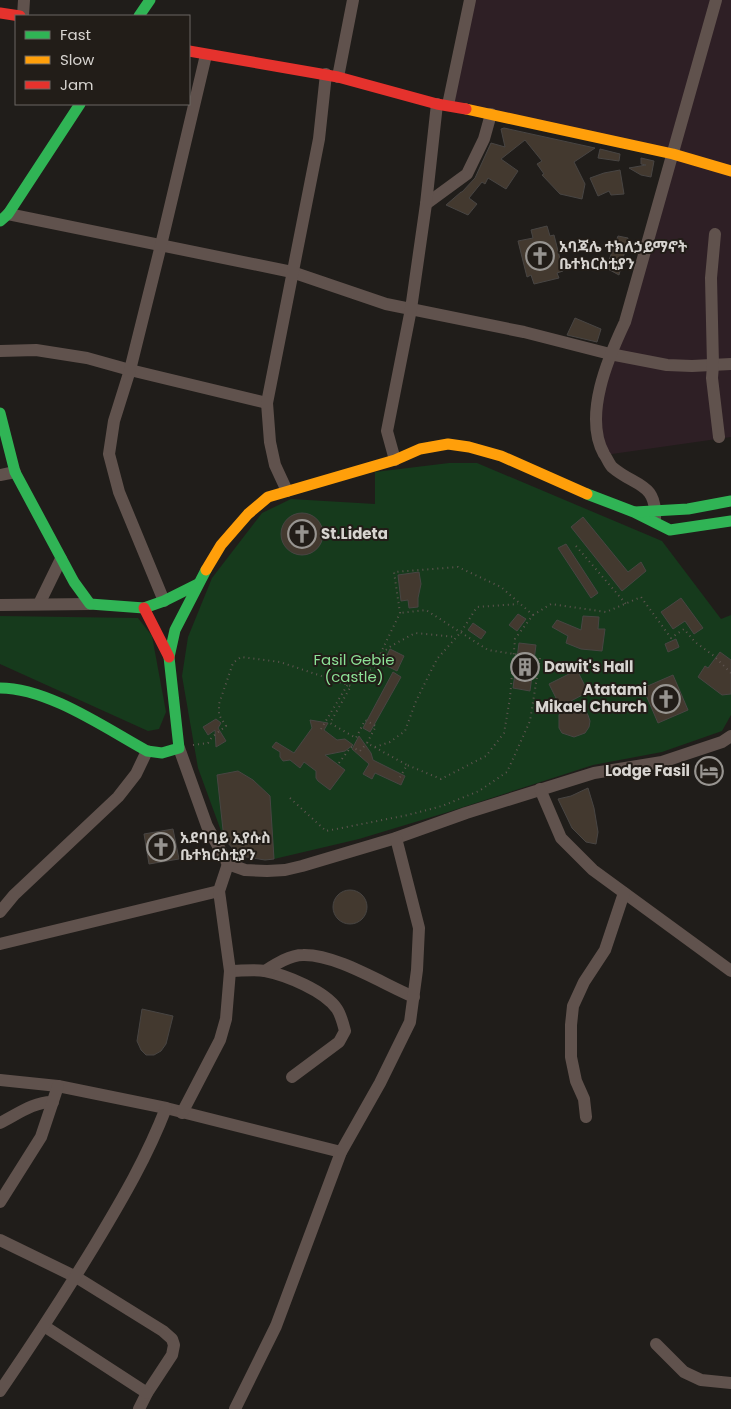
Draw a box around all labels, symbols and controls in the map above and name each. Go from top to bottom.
legend [15,15,190,105]
text: Fast [60,24,91,45]
text: Slow [60,49,95,70]
text: Jam [60,74,94,95]
place label: አባጃሌ ተክለኃይማኖት ቤተክርስቲያን [559,236,688,274]
church icon: አባጃሌ ተክለኃይማኖት ቤተክርስቲያን [525,241,555,271]
church icon: St.Lideta [287,519,317,549]
place label: St.Lideta [321,523,388,544]
park label: Fasil Gebie (castle) [313,649,395,687]
building icon: Dawit's Hall [510,652,540,682]
place label: Dawit's Hall [544,656,633,677]
place label: Atatami Mikael Church [535,679,647,717]
church icon: Atatami Mikael Church [651,684,681,714]
hotel icon: Lodge Fasil [694,756,724,786]
place label: Lodge Fasil [605,760,690,781]
place label: አደባባይ ኢየሱስ ቤተክርስቲያን [180,827,271,865]
church icon: አደባባይ ኢየሱስ ቤተክርስቲያን [146,832,176,862]

